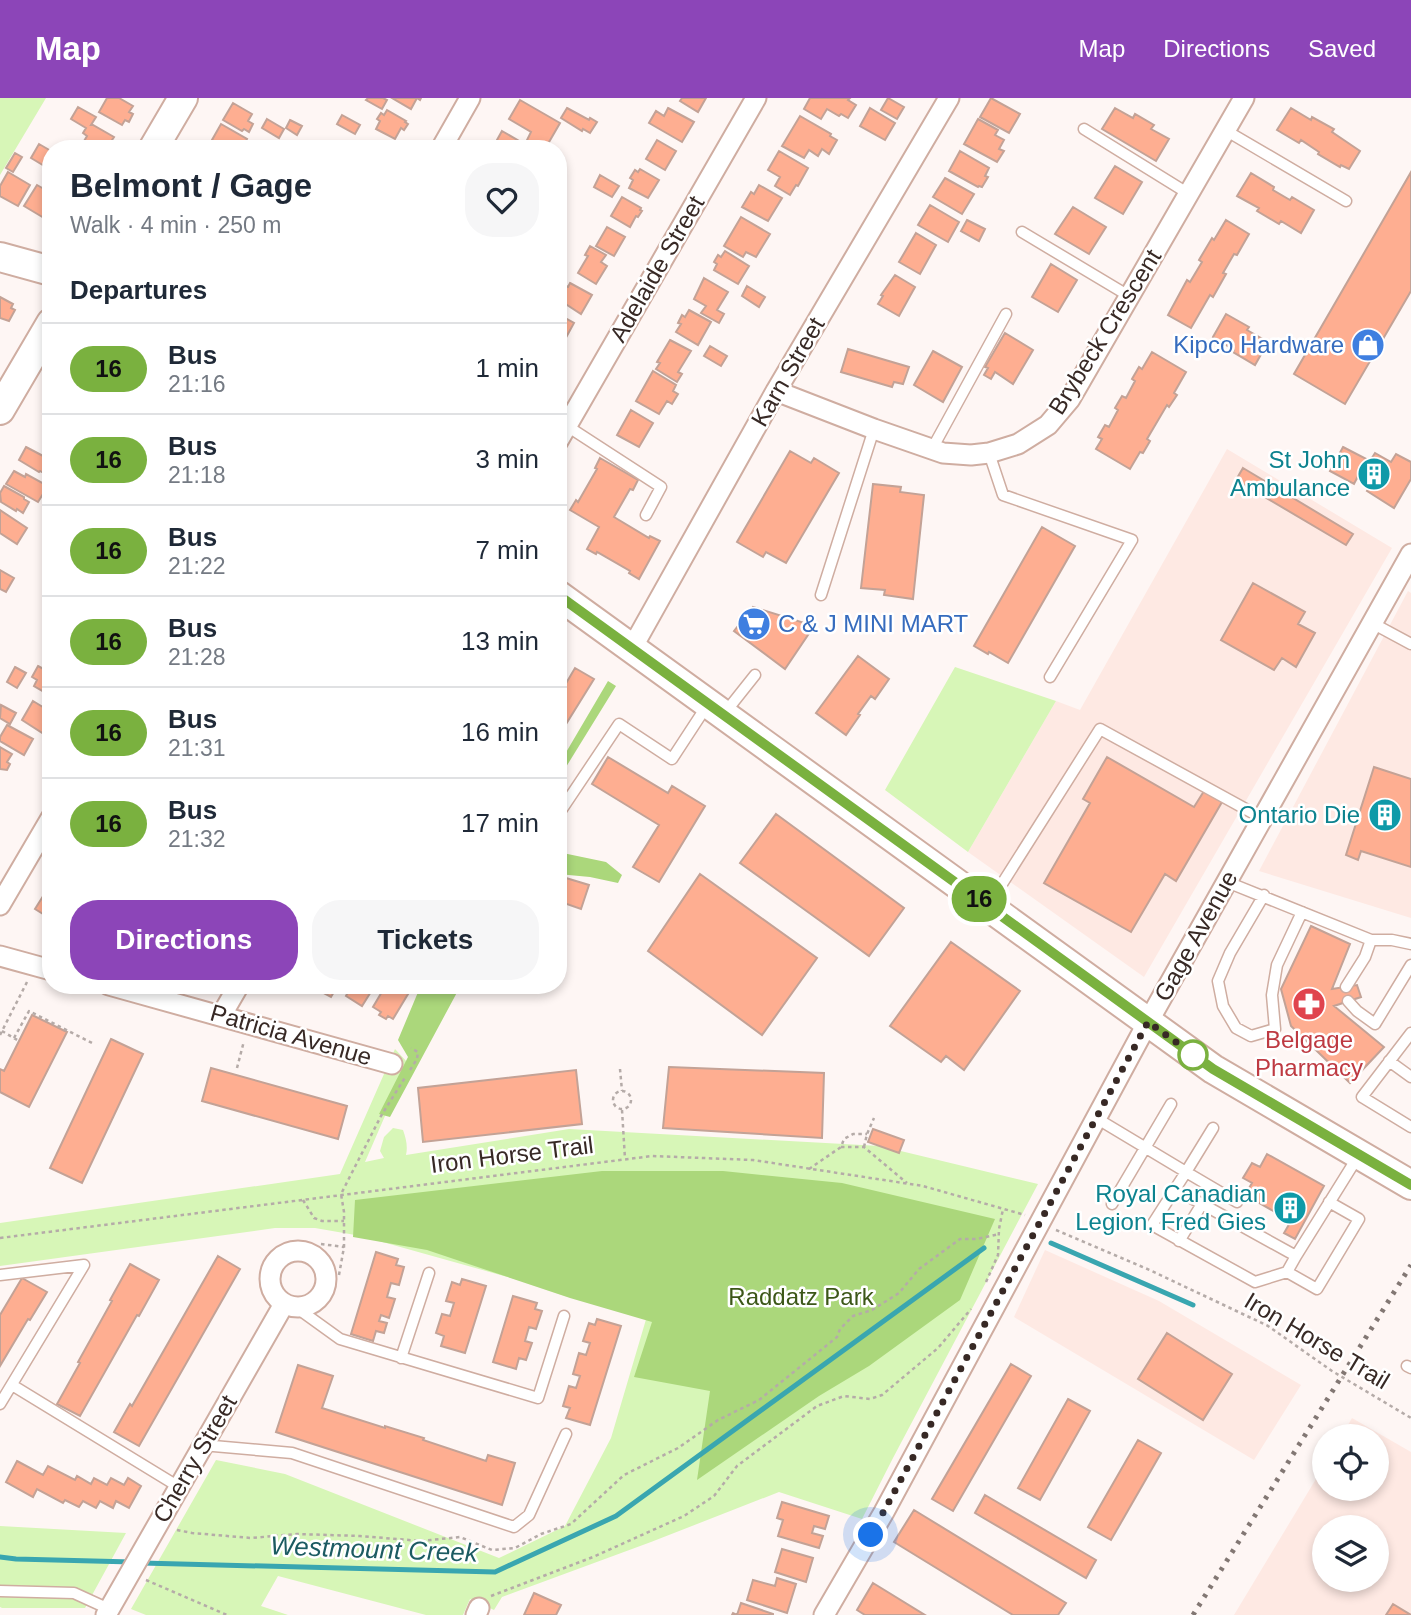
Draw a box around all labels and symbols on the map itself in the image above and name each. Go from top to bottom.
street label: Adelaide Street [604,191,709,347]
street label: Brybeck Crescent [1043,244,1166,419]
street label: Karn Street [746,312,830,431]
shop icon: Kipco Hardware [1349,326,1387,364]
place label: Kipco Hardware [1173,331,1344,358]
place label: St John Ambulance [1230,446,1350,501]
building icon: St John Ambulance [1355,455,1393,493]
supermarket icon: C & J MINI MART [735,605,773,643]
place label: C & J MINI MART [778,610,969,637]
building icon: Ontario Die [1366,796,1404,834]
place label: Ontario Die [1239,801,1360,828]
street label: Gage Avenue [1149,866,1243,1006]
line badge: 16 [948,876,1010,922]
pharmacy icon: Belgage Pharmacy [1290,985,1328,1023]
street label: Patricia Avenue [207,999,375,1070]
place label: Belgage Pharmacy [1255,1026,1363,1081]
unlabelled marker [1178,1040,1208,1070]
street label: Iron Horse Trail [429,1131,595,1178]
place label: Royal Canadian Legion, Fred Gies [1075,1180,1266,1235]
building icon: Royal Canadian Legion, Fred Gies [1271,1189,1309,1227]
park label: Raddatz Park [728,1283,875,1310]
street label: Iron Horse Trail [1240,1287,1395,1394]
street label: Cherry Street [147,1390,242,1527]
your location [853,1517,888,1552]
water label: Westmount Creek [270,1530,480,1568]

